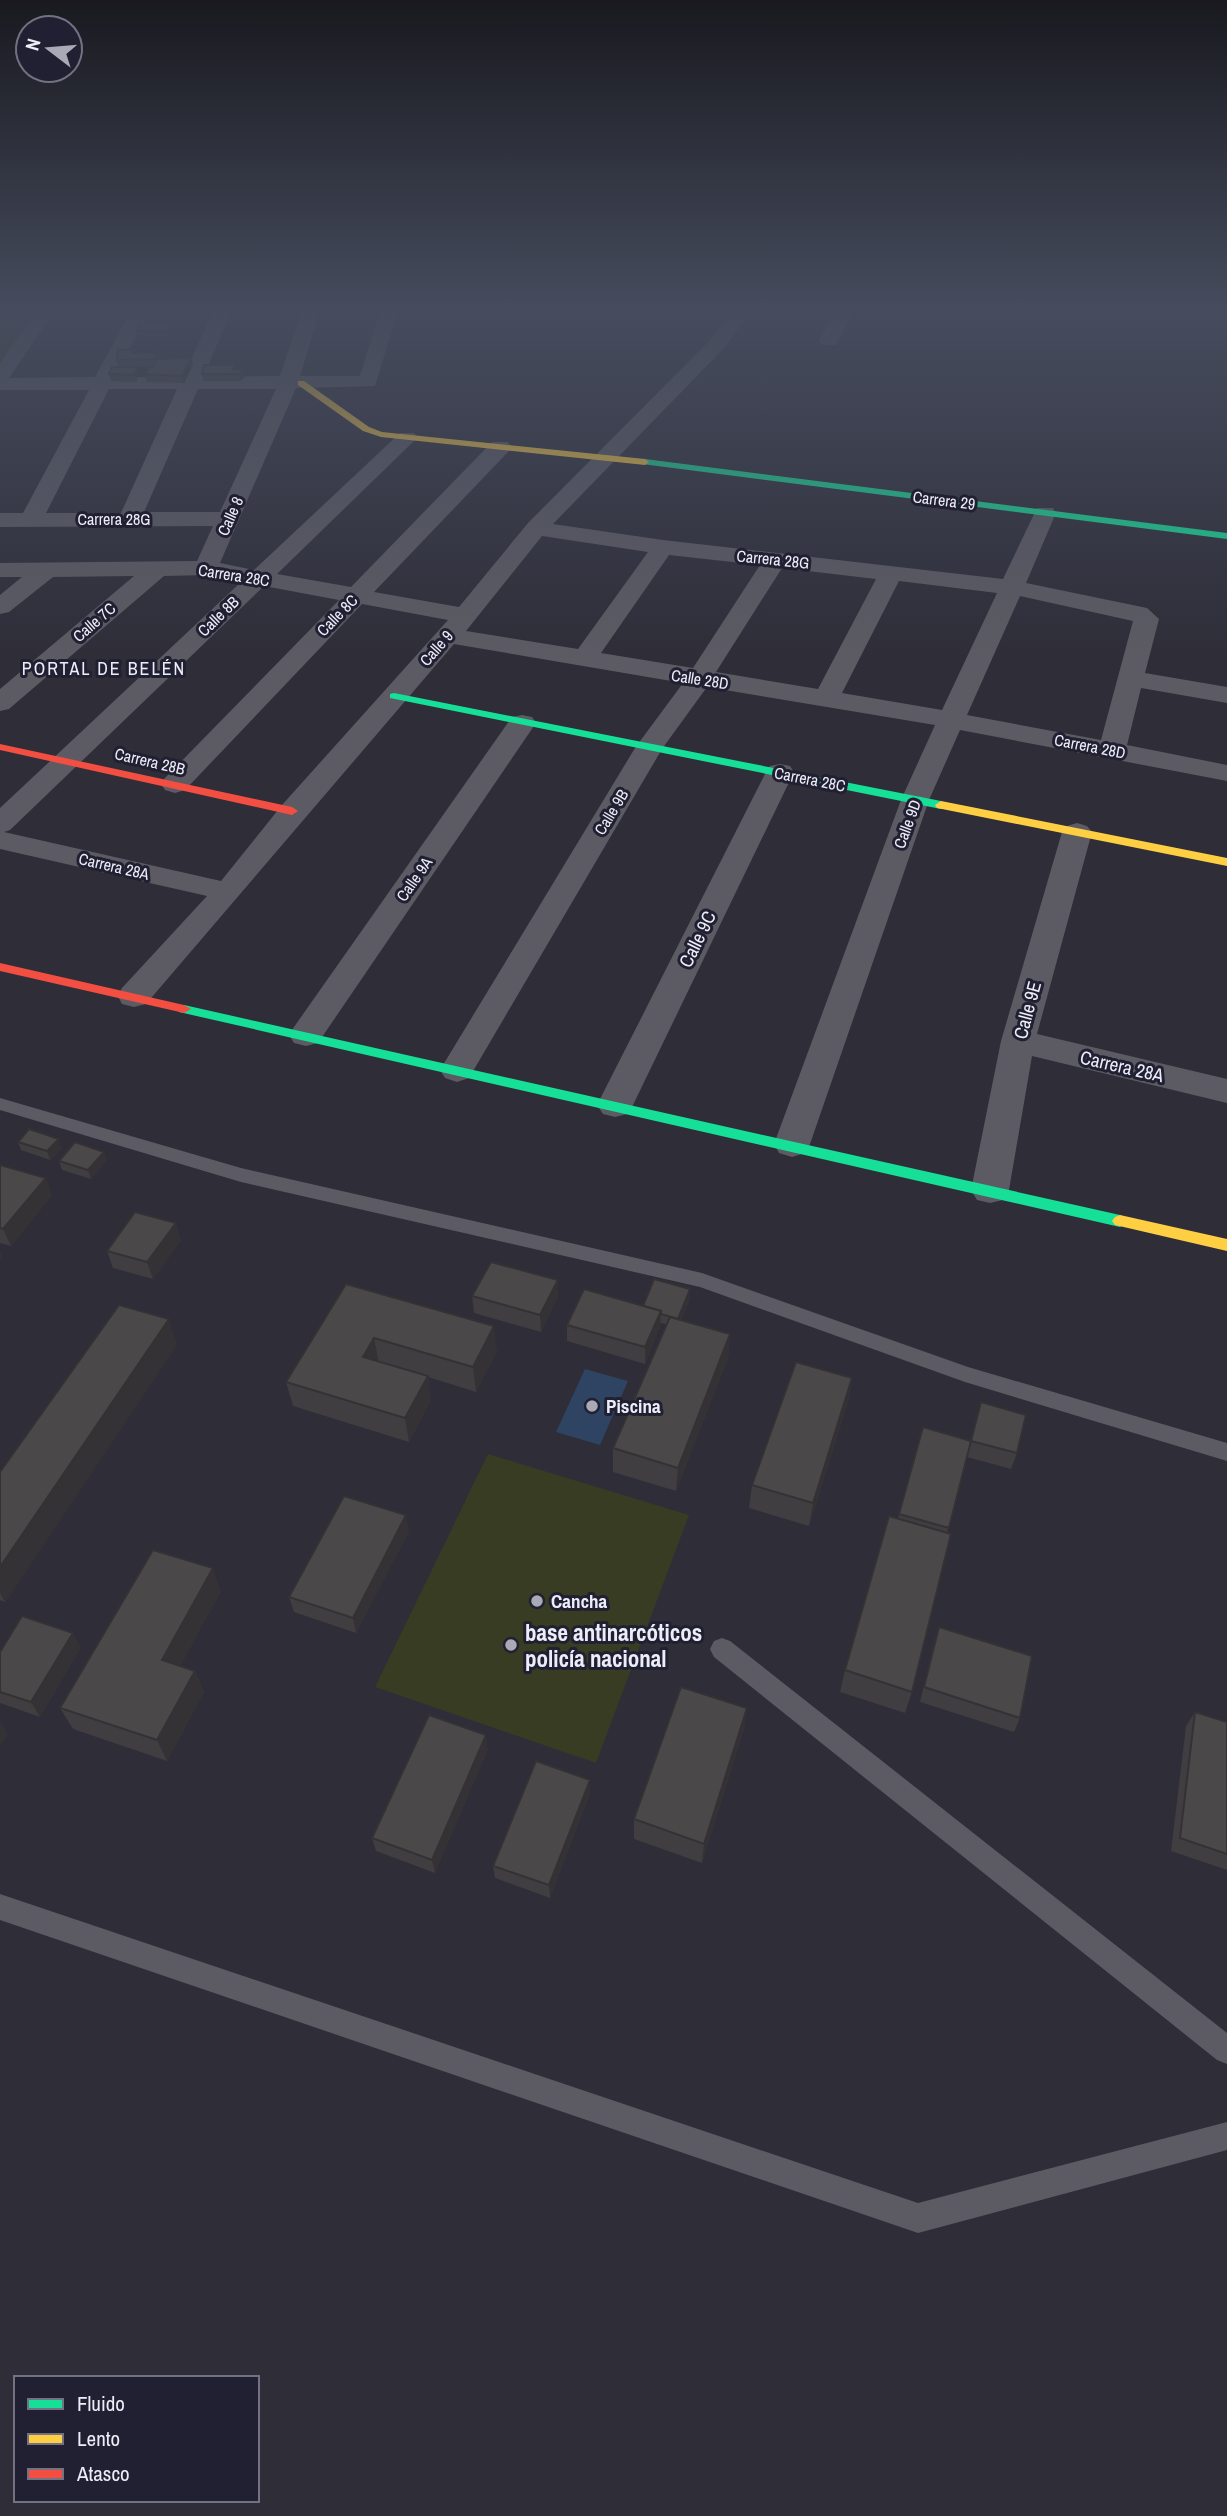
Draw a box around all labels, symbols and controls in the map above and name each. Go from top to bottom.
north arrow [14,14,84,84]
text: N [19,35,47,53]
street label: Carrera 29 [912,485,976,515]
street label: Calle 8 [212,493,248,539]
street label: Carrera 28G [78,508,150,530]
street label: Carrera 28G [736,544,810,574]
street label: Carrera 28C [197,558,271,592]
street label: Calle 8C [312,589,362,641]
street label: Calle 8B [193,591,244,641]
street label: Calle 7C [68,597,120,647]
street label: Calle 9 [414,625,458,671]
district label: PORTAL DE BELÉN [22,656,186,681]
street label: Calle 28D [670,664,730,694]
street label: Carrera 28D [1052,728,1128,764]
street label: Carrera 28B [113,742,188,780]
street label: Carrera 28C [772,761,848,797]
street label: Calle 9B [589,785,633,839]
street label: Calle 9D [888,797,926,851]
street label: Carrera 28A [77,847,152,885]
street label: Calle 9A [391,852,437,906]
street label: Calle 9C [672,906,722,972]
street label: Calle 9E [1007,978,1047,1042]
street label: Carrera 28A [1078,1044,1167,1088]
place label: Piscina [606,1393,661,1419]
marker: Piscina [584,1398,600,1414]
place label: Cancha [551,1588,608,1614]
marker: Cancha [529,1593,545,1609]
place label: base antinarcóticos policía nacional [525,1617,702,1674]
marker: base antinarcóticos policía nacional [503,1637,519,1653]
legend [14,2376,259,2502]
text: Fluido [77,2389,125,2418]
text: Lento [77,2424,120,2453]
text: Atasco [76,2459,130,2488]

